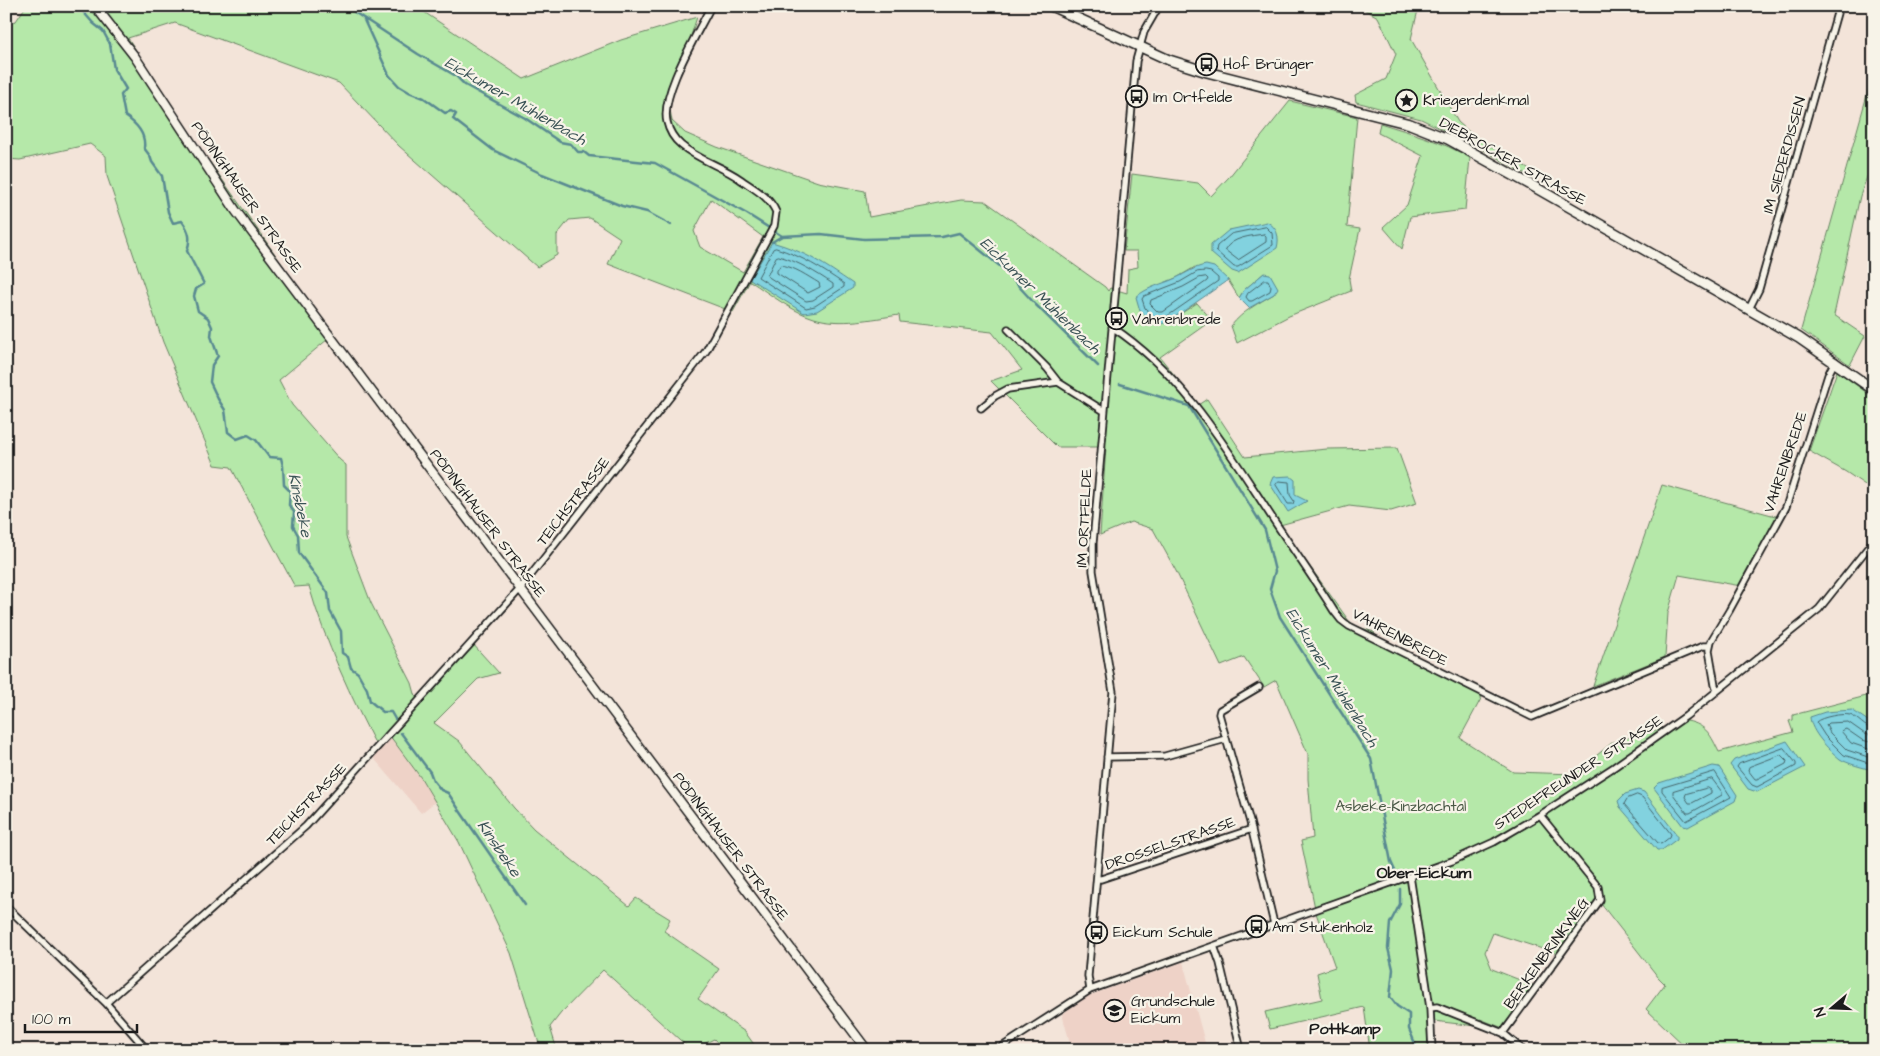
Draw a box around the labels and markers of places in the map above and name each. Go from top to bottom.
bus stop icon: Hof Brünger [1195,52,1219,76]
place label: Hof Brünger [1223,54,1314,76]
bus stop icon: Im Ortfelde [1125,85,1149,109]
place label: Im Ortfelde [1153,87,1233,108]
place icon: Kriegerdenkmal [1395,88,1419,112]
place label: Kriegerdenkmal [1423,90,1529,112]
bus stop icon: Vahrenbrede [1104,307,1128,331]
place label: Vahrenbrede [1132,309,1221,330]
bus stop icon: Am Stukenholz [1244,915,1268,939]
place label: Am Stukenholz [1272,917,1374,938]
bus stop icon: Eickum Schule [1085,920,1109,944]
place label: Eickum Schule [1113,922,1213,943]
place label: Grundschule Eickum [1131,991,1215,1029]
school or university icon: Grundschule Eickum [1103,998,1127,1022]

